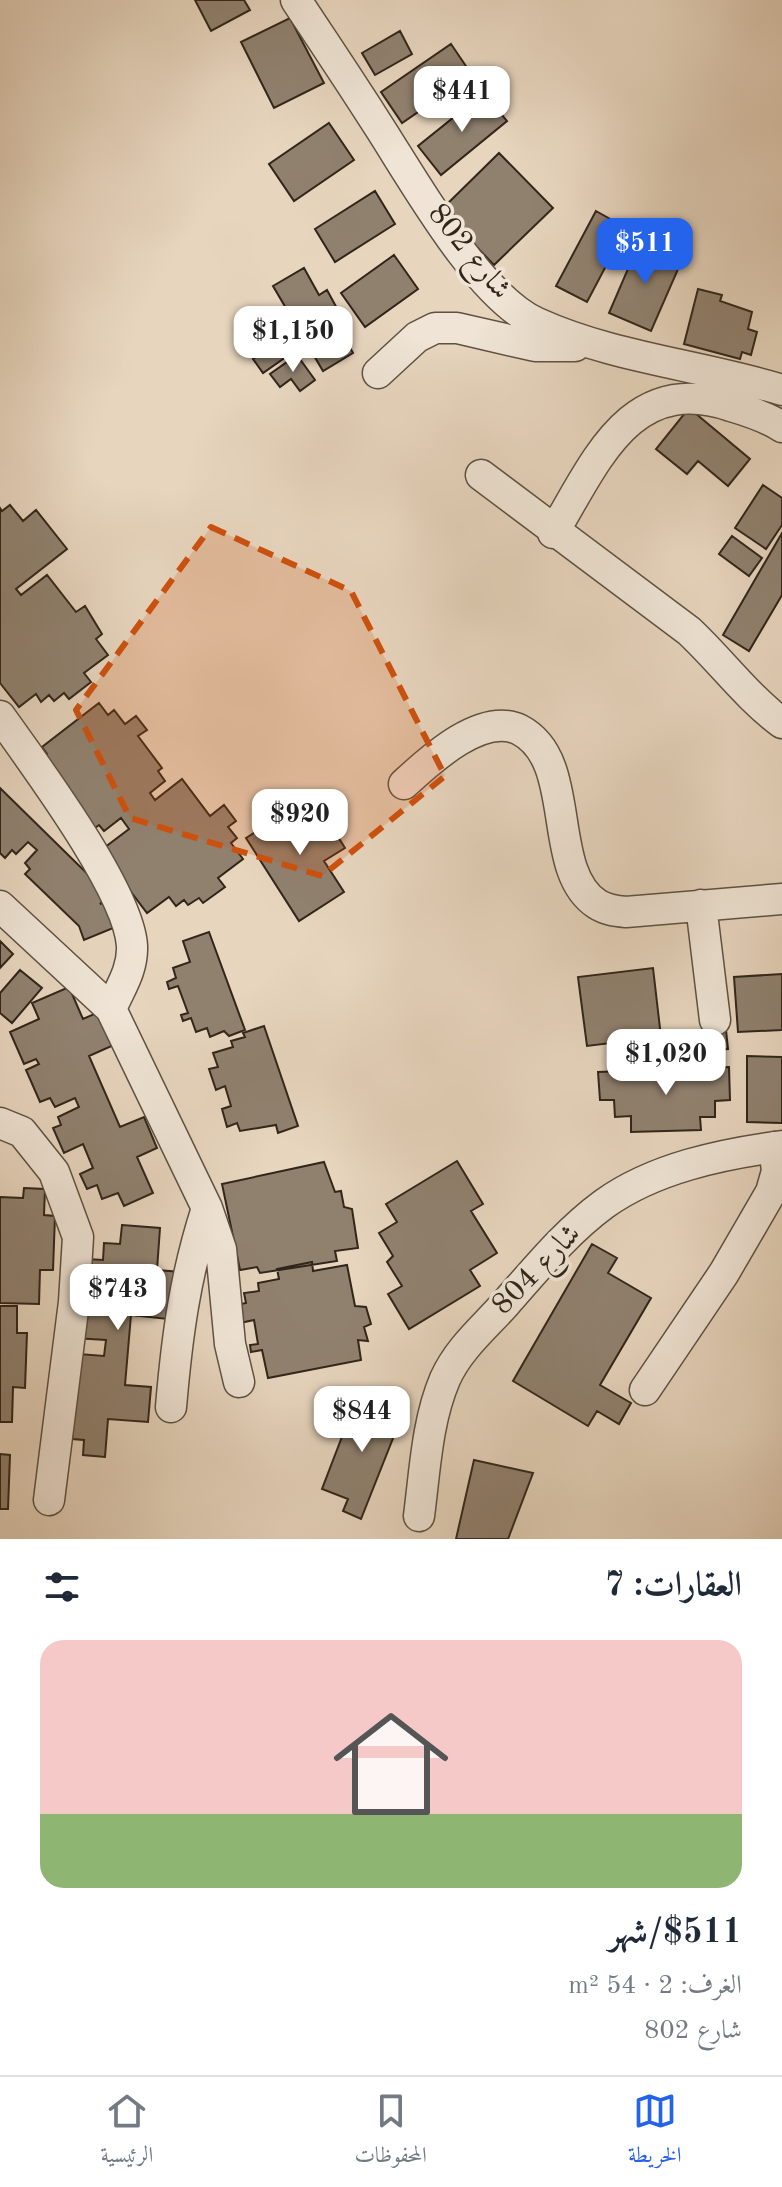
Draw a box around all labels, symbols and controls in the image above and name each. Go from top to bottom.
pin: $441 [415,66,509,134]
text: $441 [432,79,492,105]
street label: شارع 802 [416,199,516,310]
pin: $511 [598,218,692,286]
text: $511 [615,231,675,257]
pin: $1,150 [228,306,358,374]
text: $1,150 [252,319,334,345]
pin: $920 [253,789,347,857]
text: $920 [270,802,330,828]
pin: $1,020 [601,1029,731,1097]
text: $1,020 [625,1042,707,1068]
street label: شارع 804 [487,1219,593,1327]
pin: $743 [71,1264,165,1332]
text: $743 [88,1277,148,1303]
pin: $844 [315,1386,409,1454]
text: $844 [332,1399,392,1425]
icon: filters [40,1565,84,1609]
text: العقارات: 7 [604,1569,742,1603]
icon: home [319,1692,463,1836]
text: $511/شهر [609,1916,742,1950]
text: الغرف: 2 · 54 m² [568,1973,742,1999]
text: شارع 802 [644,2018,742,2044]
tab: الرئيسية [101,2089,153,2176]
tab: المحفوظات [354,2089,427,2176]
tab: الخريطة [628,2089,681,2176]

